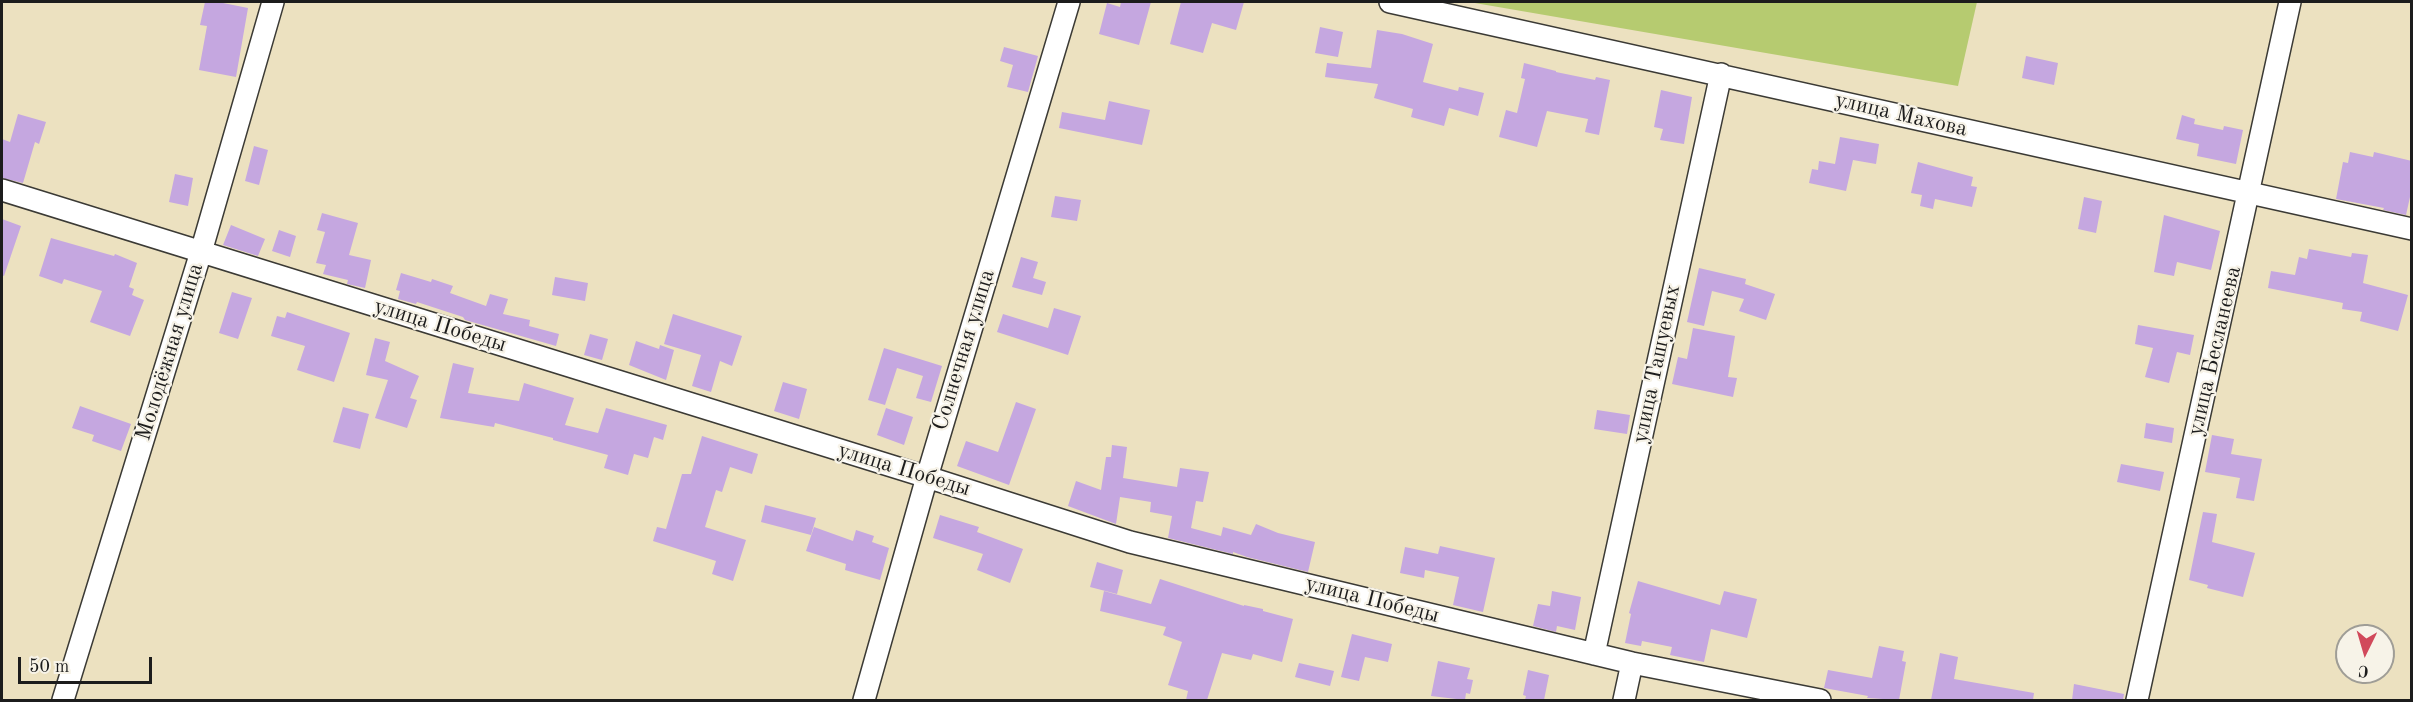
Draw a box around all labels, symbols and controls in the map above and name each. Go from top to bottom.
street label: улица Махова [1832,87,1970,143]
street label: Молодёжная улица [130,260,210,444]
street label: улица Бесланеева [2183,264,2247,438]
street label: Солнечная улица [927,266,1001,434]
street label: улица Ташуевых [1627,282,1687,446]
street label: улица Победы [371,293,509,359]
street label: улица Победы [835,437,973,503]
street label: улица Победы [1302,571,1442,629]
north arrow [2335,624,2395,684]
scale bar [21,645,154,683]
text: 50 m [29,658,69,676]
text: С [2358,662,2370,678]

